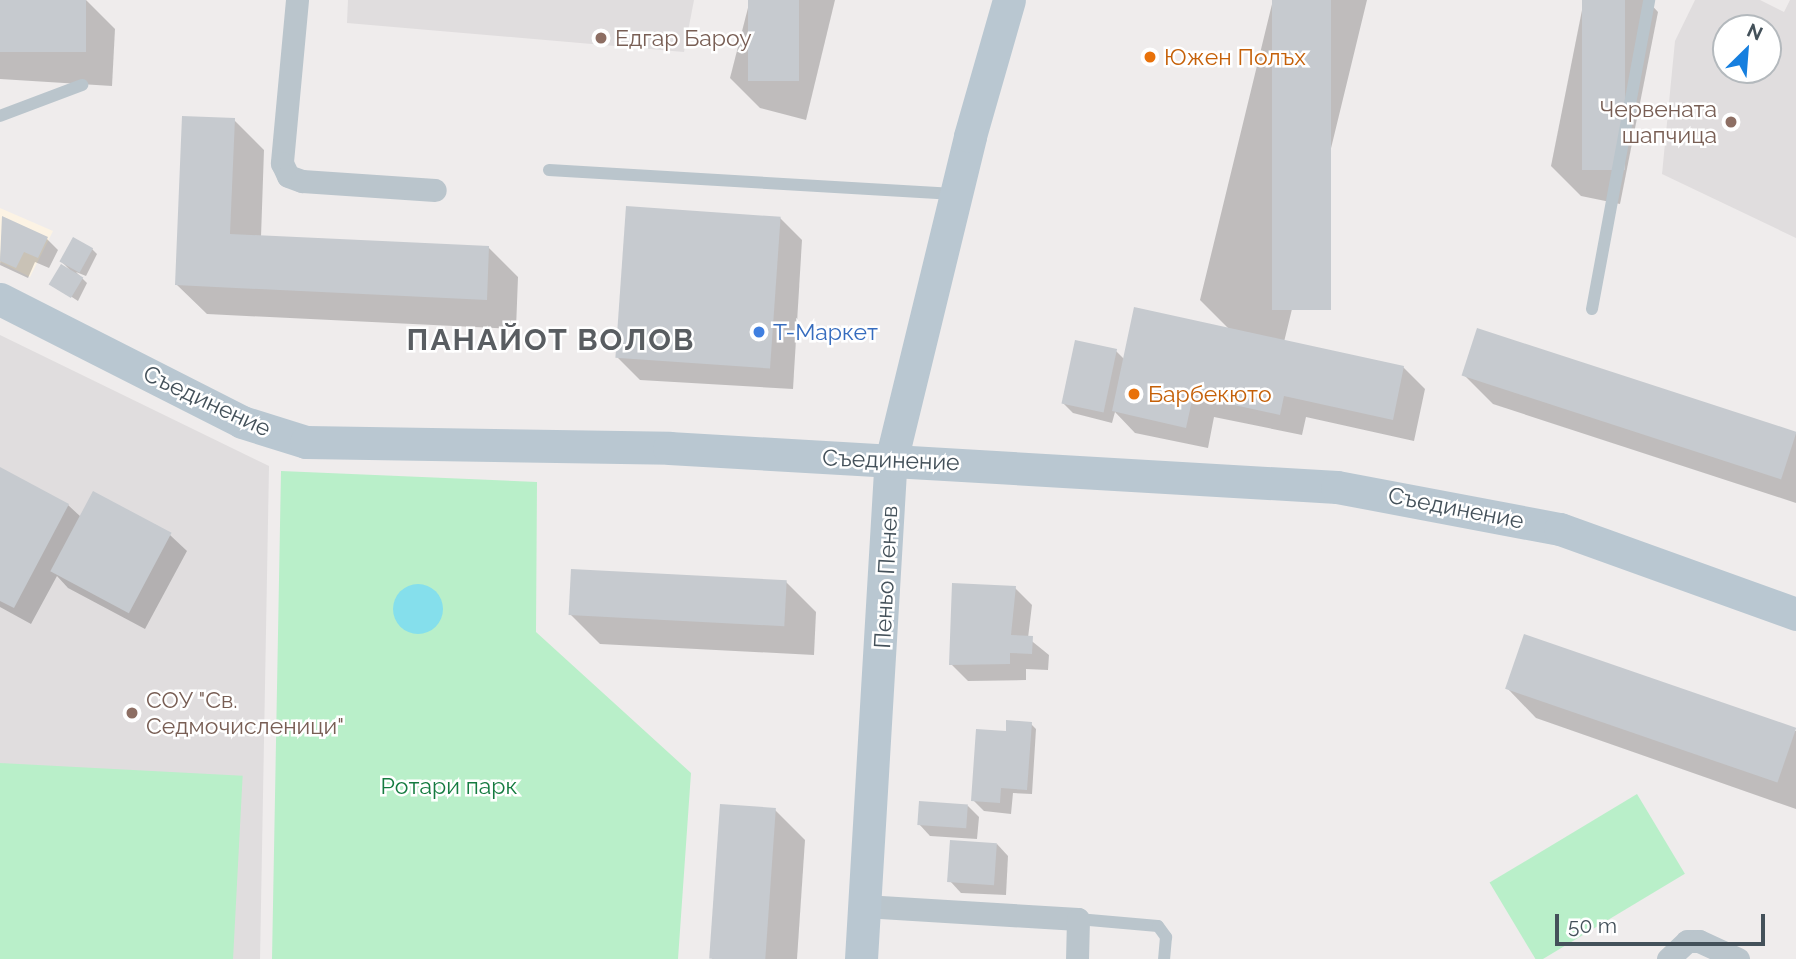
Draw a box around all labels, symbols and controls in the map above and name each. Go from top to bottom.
north arrow [1712,14,1782,84]
text: N [1744,19,1766,45]
place label: Едгар Бароу [615,24,752,52]
marker: Едгар Бароу [593,30,609,46]
place label: Южен Полъх [1164,43,1306,71]
marker: Южен Полъх [1142,49,1158,65]
place label: Червената шапчица [1600,95,1717,149]
marker: Червената шапчица [1723,114,1739,130]
place label: Т-Маркет [773,318,878,346]
district label: ПАНАЙОТ ВОЛОВ [408,322,694,358]
marker: Т-Маркет [751,324,767,340]
street label: Съединение [139,359,275,443]
place label: Барбекюто [1148,380,1272,408]
marker: Барбекюто [1126,386,1142,402]
street label: Съединение [822,444,960,476]
street label: Съединение [1386,481,1526,535]
street label: Пеньо Пенев [868,505,904,649]
place label: СОУ "Св. Седмочисленици" [146,686,344,740]
marker: СОУ "Св. Седмочисленици" [124,705,140,721]
park label: Ротари парк [381,772,517,800]
scale bar [1558,900,1768,944]
text: 50 m [1568,913,1617,938]

